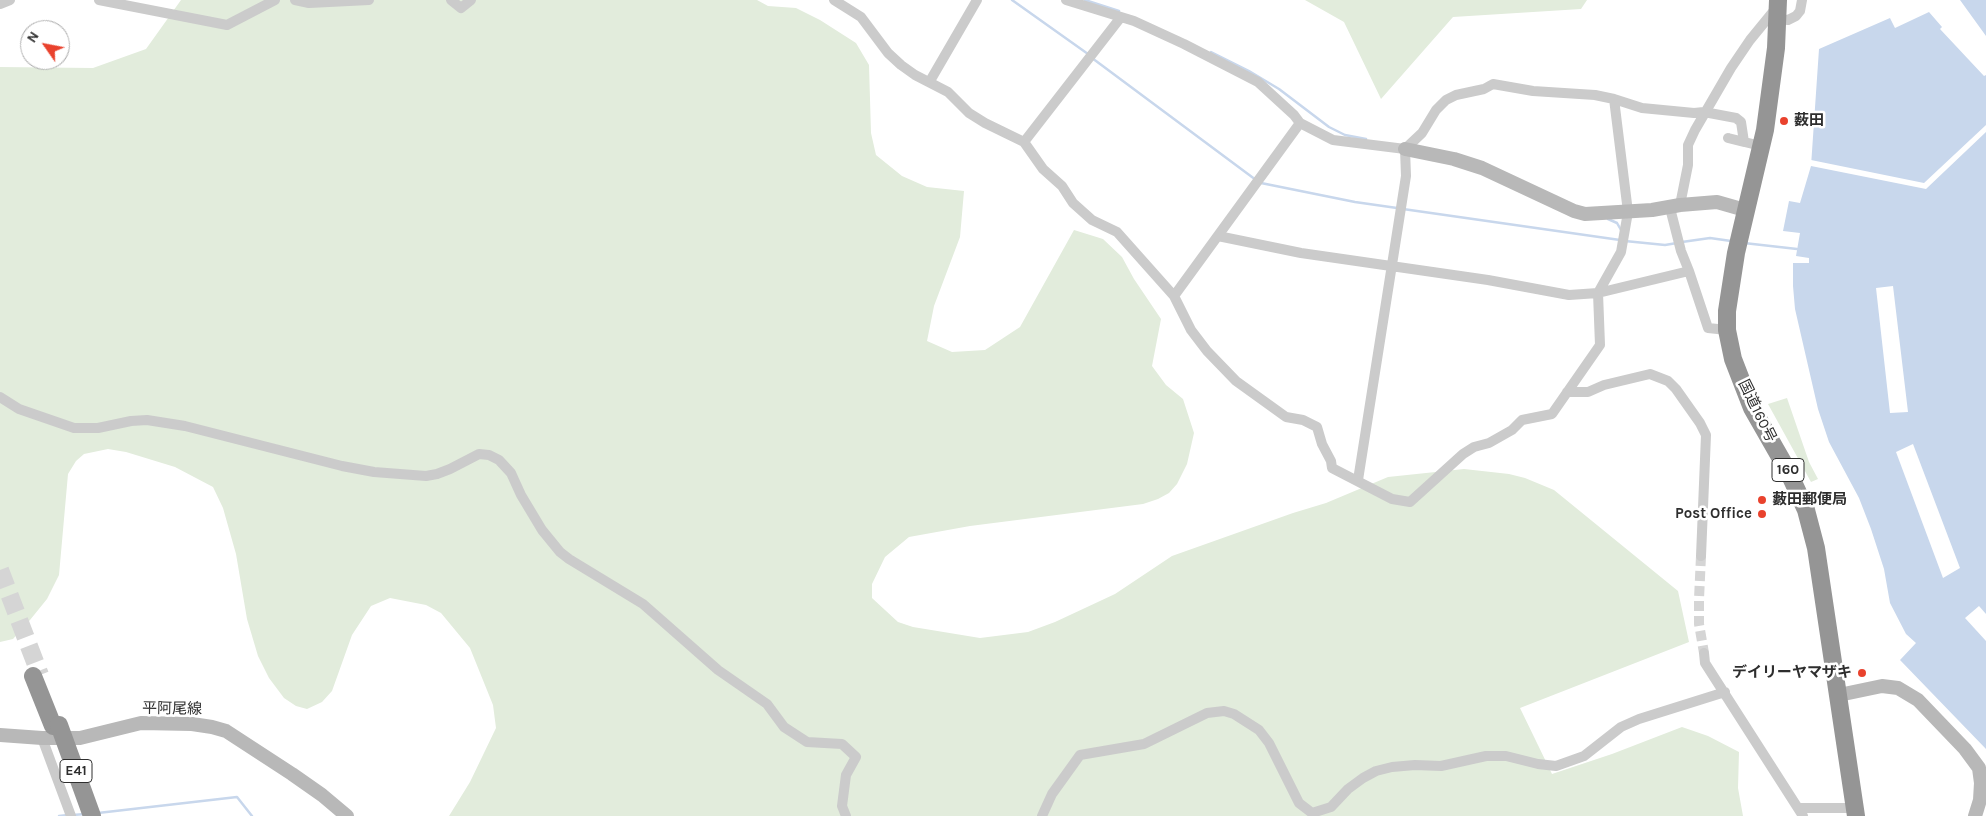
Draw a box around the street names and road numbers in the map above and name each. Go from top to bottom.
street label: 国道160号 [1734,377,1780,445]
road number: 160 [1772,458,1804,482]
street label: 平阿尾線 [142,699,202,719]
road number: E41 [60,759,92,782]

